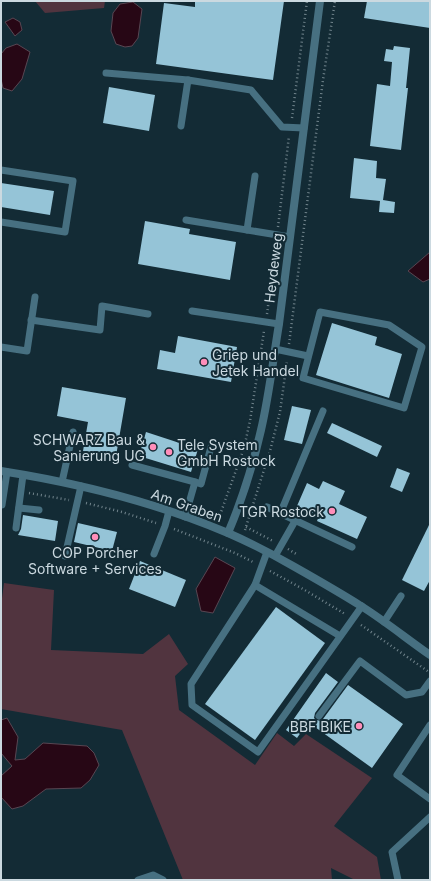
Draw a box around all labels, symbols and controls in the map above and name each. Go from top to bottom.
street label: Heydeweg [260,232,286,304]
place label: Griep und Jetek Handel [212,346,299,379]
marker: Griep und Jetek Handel [199,357,209,367]
place label: SCHWARZ Bau & Sanierung UG [33,431,145,464]
place label: Tele System GmbH Rostock [177,436,276,469]
marker: SCHWARZ Bau & Sanierung UG [148,442,158,452]
marker: Tele System GmbH Rostock [164,447,174,457]
street label: Am Graben [149,485,225,525]
place label: TGR Rostock [239,503,324,520]
marker: TGR Rostock [327,506,337,516]
marker: COP Porcher Software + Services [90,532,100,542]
place label: COP Porcher Software + Services [28,544,162,577]
place label: BBF BIKE [290,718,351,735]
marker: BBF BIKE [354,721,364,731]

